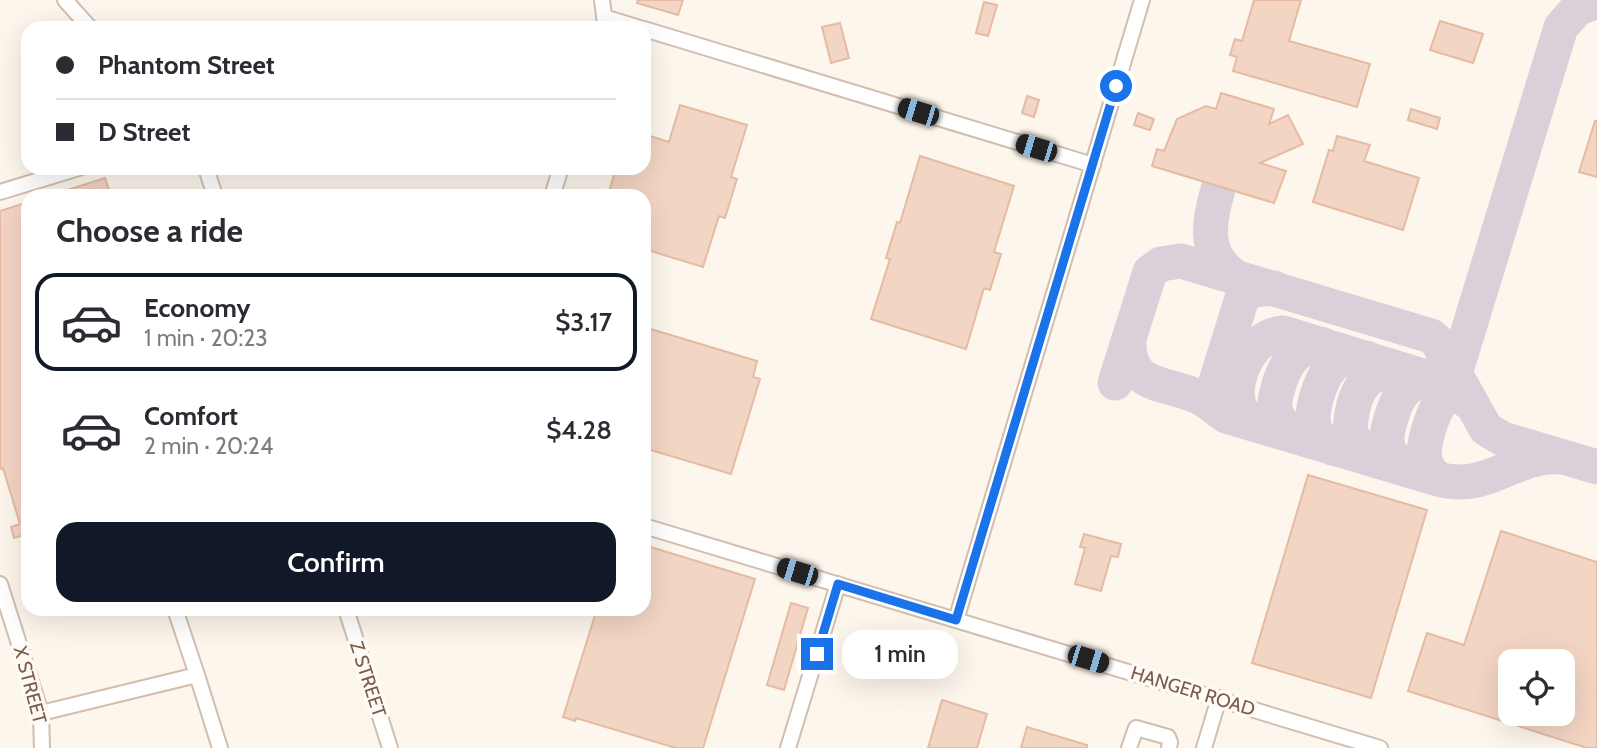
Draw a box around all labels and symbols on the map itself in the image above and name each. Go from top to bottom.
route start [1100,70,1132,102]
car [895,96,942,128]
car [1013,132,1060,164]
car [774,556,821,588]
callout: 1 min [842,630,957,678]
street label: Z STREET [345,638,391,720]
route end [801,638,833,670]
car [1065,643,1112,675]
street label: X STREET [9,644,51,726]
street label: HANGER ROAD [1128,661,1258,721]

